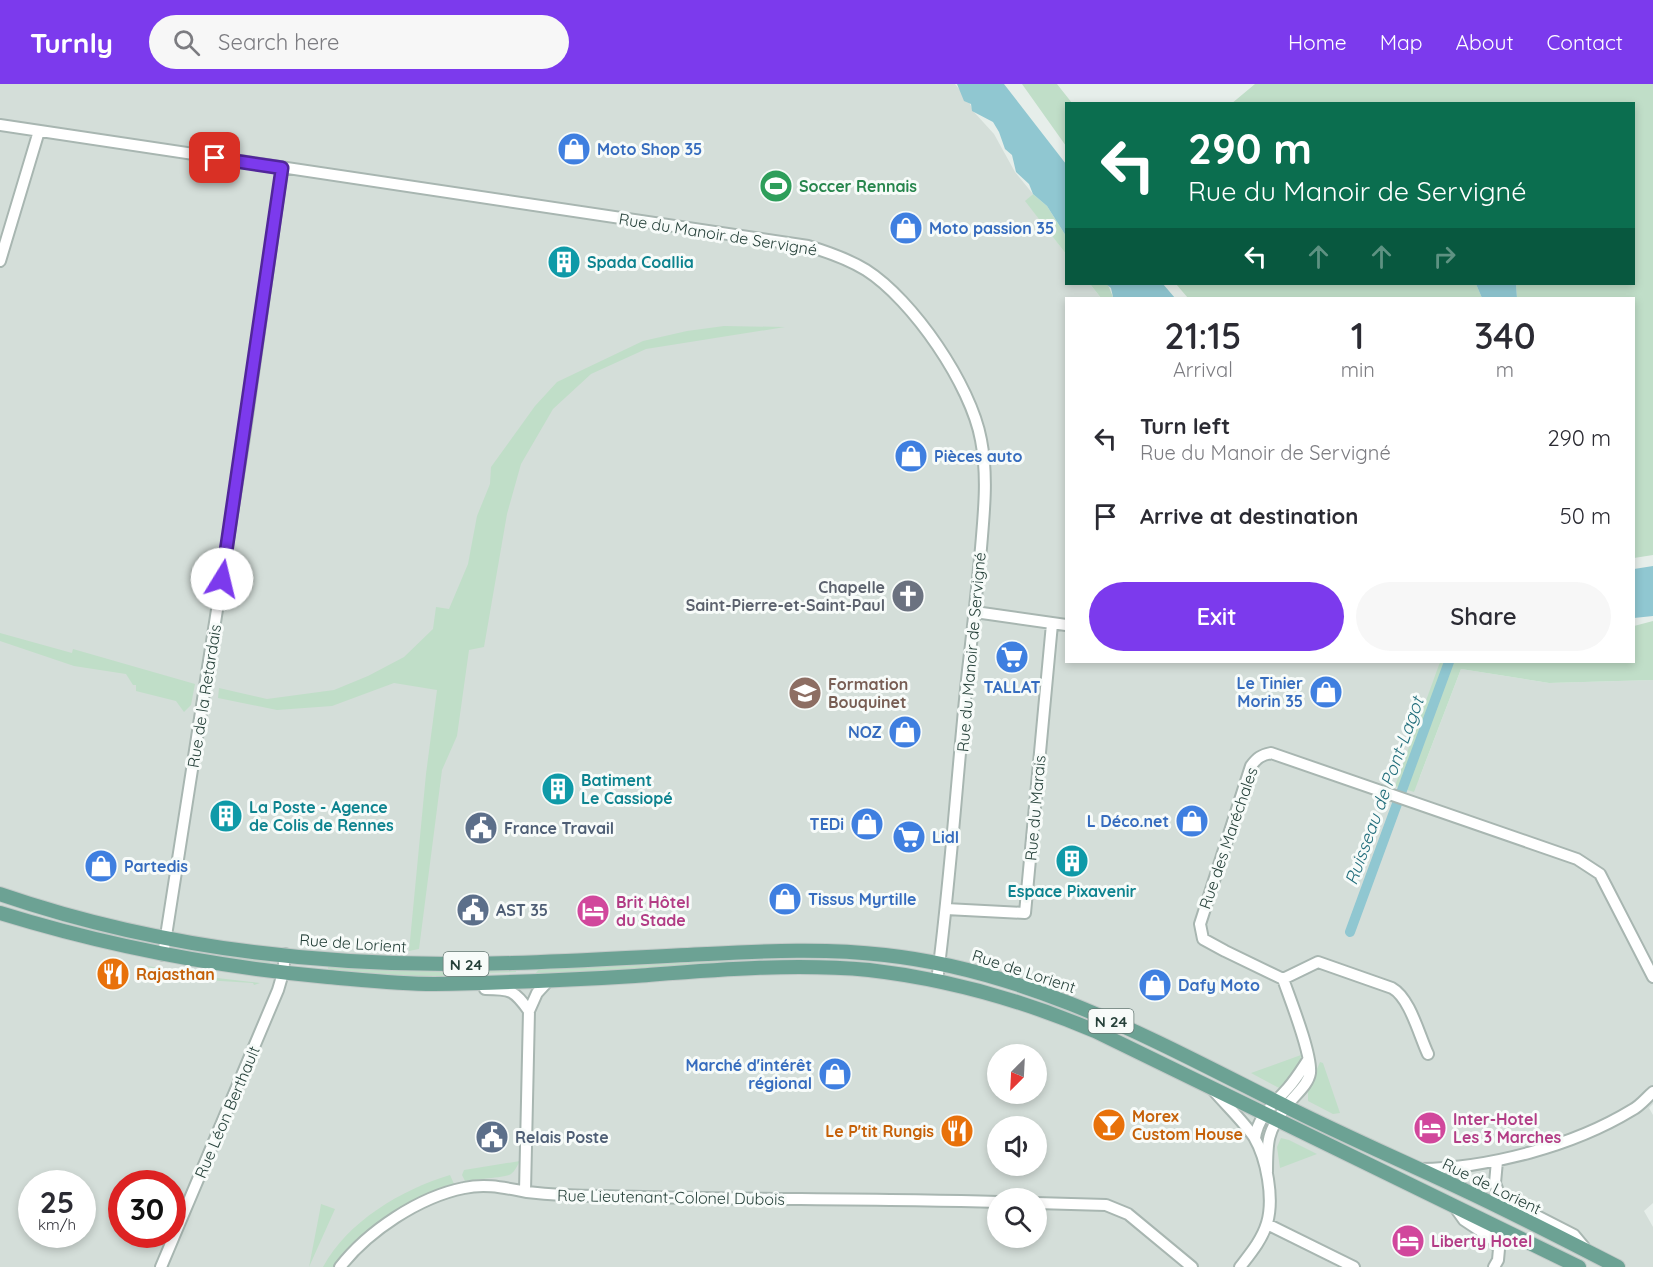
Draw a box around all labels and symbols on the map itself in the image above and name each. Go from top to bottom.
shop icon: Moto Shop 35 [556,131,592,167]
pin [189,132,240,183]
place label: Moto Shop 35 [597,139,702,159]
sports icon: Soccer Rennais [758,168,794,204]
place label: Soccer Rennais [799,176,917,196]
street label: Rue du Manoir de Servigné [617,208,819,260]
shop icon: Moto passion 35 [888,210,924,246]
place label: Moto passion 35 [929,218,1054,238]
building icon: Spada Coallia [546,244,582,280]
place label: Spada Coallia [587,252,694,272]
shop icon: Pièces auto [893,438,929,474]
place label: Pièces auto [934,446,1023,466]
position arrow [190,547,254,611]
street label: Rue du Manoir de Servigné [952,551,990,753]
place label: Chapelle Saint-Pierre-et-Saint-Paul [686,577,885,615]
church icon: Chapelle Saint-Pierre-et-Saint-Paul [890,578,926,614]
street label: Rue de la Retardais [183,623,225,769]
supermarket icon: TALLAT [994,639,1030,675]
place label: Le Tinier Morin 35 [1237,673,1303,711]
place label: Formation Bouquinet [828,674,908,712]
shop icon: Le Tinier Morin 35 [1308,674,1344,710]
school or university icon: Formation Bouquinet [787,675,823,711]
place label: TALLAT [984,677,1040,697]
water label: Ruisseau de Pont-Lagot [1339,692,1429,888]
shop icon: NOZ [887,714,923,750]
place label: NOZ [848,722,882,742]
street label: Rue du Marais [1020,754,1050,862]
street label: Rue des Maréchales [1194,764,1262,912]
place label: Batiment Le Cassiopé [581,770,673,808]
building icon: Batiment Le Cassiopé [540,771,576,807]
place label: La Poste - Agence de Colis de Rennes [249,797,394,835]
building icon: La Poste - Agence de Colis de Rennes [208,798,244,834]
shop icon: L Déco.net [1174,803,1210,839]
shop icon: TEDi [849,806,885,842]
public building icon: France Travail [463,810,499,846]
place label: L Déco.net [1087,811,1169,831]
place label: TEDi [810,814,844,834]
place label: France Travail [504,818,614,838]
supermarket icon: Lidl [891,819,927,855]
place label: Lidl [932,827,959,847]
building icon: Espace Pixavenir [1054,843,1090,879]
shop icon: Partedis [83,848,119,884]
place label: Partedis [124,856,188,876]
shop icon: Tissus Myrtille [767,881,803,917]
place label: Espace Pixavenir [1008,881,1136,901]
place label: Tissus Myrtille [808,889,916,909]
public building icon: AST 35 [455,892,491,928]
place label: Brit Hôtel du Stade [616,892,690,930]
hotel icon: Brit Hôtel du Stade [575,893,611,929]
place label: AST 35 [496,900,548,920]
street label: Rue de Lorient [299,929,407,957]
street label: Rue de Lorient [970,945,1078,997]
road number: N 24 [444,952,488,976]
restaurant icon: Rajasthan [95,956,131,992]
place label: Rajasthan [136,964,215,984]
shop icon: Dafy Moto [1137,967,1173,1003]
place label: Dafy Moto [1178,975,1260,995]
road number: N 24 [1088,1009,1134,1033]
street label: Rue Léon Berthault [190,1043,264,1181]
north arrow [987,1044,1047,1104]
place label: Marché d'intérêt régional [685,1055,812,1093]
shop icon: Marché d'intérêt régional [817,1056,853,1092]
place label: Morex Custom House [1132,1106,1243,1144]
bar icon: Morex Custom House [1091,1107,1127,1143]
place label: Inter-Hotel Les 3 Marches [1453,1109,1562,1147]
hotel icon: Inter-Hotel Les 3 Marches [1412,1110,1448,1146]
restaurant icon: Le P'tit Rungis [939,1113,975,1149]
public building icon: Relais Poste [474,1119,510,1155]
place label: Le P'tit Rungis [825,1121,934,1141]
place label: Relais Poste [515,1127,609,1147]
street label: Rue de Lorient [1439,1153,1545,1219]
speed limit sign: 30 [108,1170,186,1248]
street label: Rue Lieutenant-Colonel Dubois [557,1185,785,1209]
hotel icon: Liberty Hotel [1390,1223,1426,1259]
place label: Liberty Hotel [1431,1231,1532,1251]

